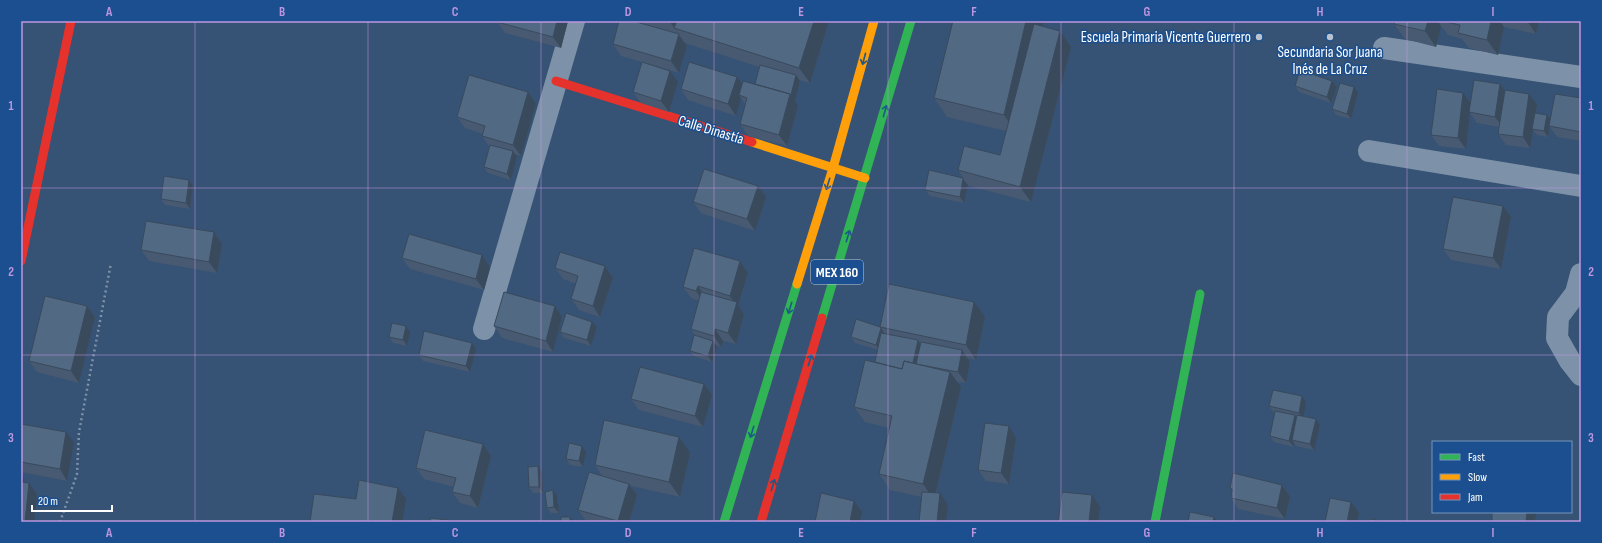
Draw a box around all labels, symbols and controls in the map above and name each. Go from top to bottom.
text: A [105,4,113,20]
text: B [279,4,285,20]
text: C [452,4,459,20]
text: D [625,4,632,20]
text: E [798,4,804,20]
text: F [971,4,977,20]
text: G [1144,4,1151,20]
text: H [1317,4,1324,20]
text: I [1492,4,1495,20]
place label: Escuela Primaria Vicente Guerrero [1081,28,1251,47]
marker: Escuela Primaria Vicente Guerrero [1254,32,1264,42]
marker: Secundaria Sor Juana Inés de La Cruz [1325,32,1335,42]
place label: Secundaria Sor Juana Inés de La Cruz [1277,43,1383,79]
one-way arrow [859,52,867,65]
text: 1 [8,98,14,114]
text: 1 [1588,98,1594,114]
one-way arrow [882,105,889,118]
street label: Calle Dinastía [676,111,746,149]
one-way arrow [824,177,832,189]
one-way arrow [845,230,852,243]
road number: MEX 160 [811,260,863,284]
text: 2 [8,264,14,280]
text: 2 [1588,264,1594,280]
one-way arrow [786,301,793,314]
one-way arrow [807,354,814,367]
one-way arrow [748,426,755,439]
text: 3 [8,430,14,446]
text: 3 [1588,430,1594,446]
legend [1432,441,1572,513]
text: Fast [1468,450,1485,465]
text: Slow [1468,470,1487,485]
one-way arrow [770,478,777,491]
scale bar [32,487,112,513]
text: Jam [1467,490,1483,505]
text: 20 m [38,494,58,509]
text: A [105,525,113,541]
text: B [279,525,285,541]
text: C [452,525,459,541]
text: D [625,525,632,541]
text: E [798,525,804,541]
text: F [971,525,977,541]
text: G [1144,525,1151,541]
text: H [1317,525,1324,541]
text: I [1492,525,1495,541]

